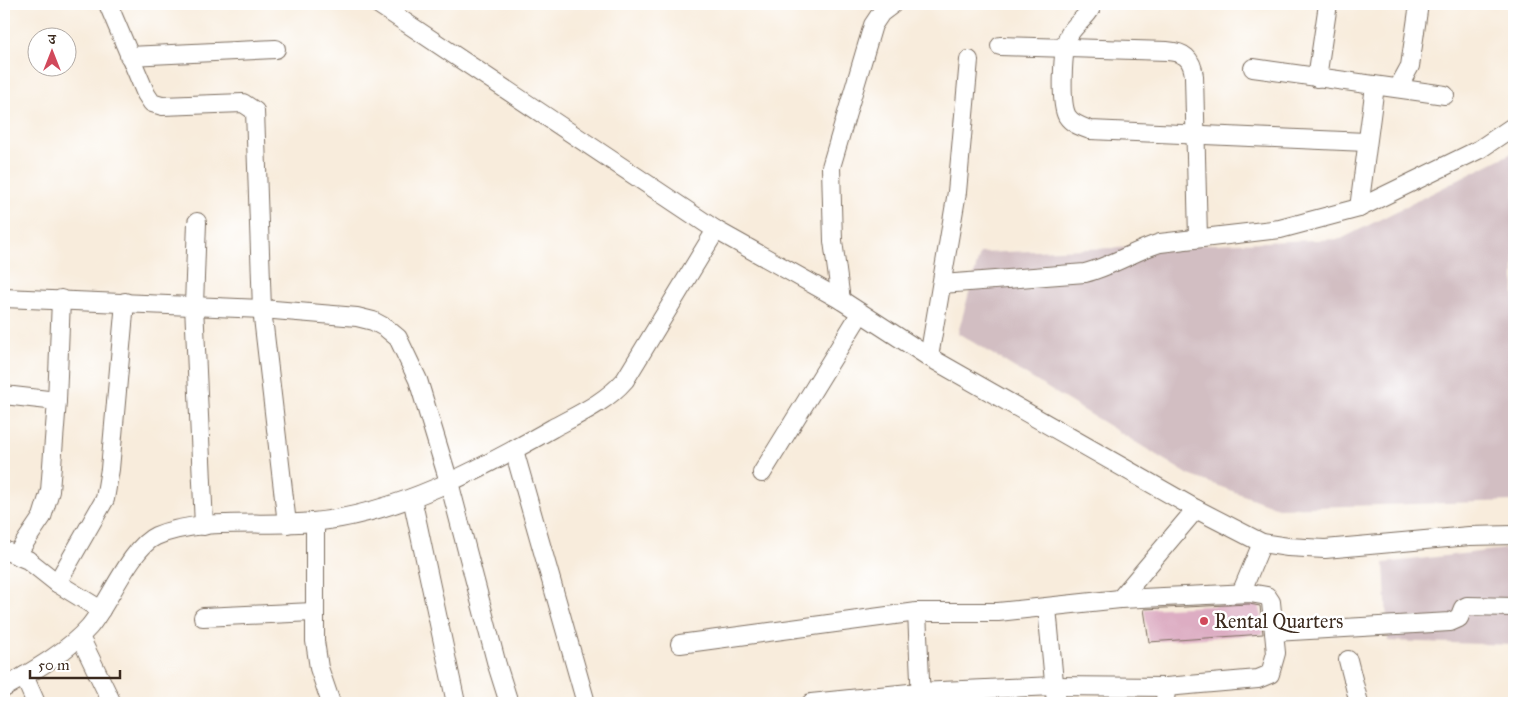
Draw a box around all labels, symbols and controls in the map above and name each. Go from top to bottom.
north arrow [28,28,78,78]
text: उ [47,31,56,48]
place label: Rental Quarters [1214,609,1343,633]
marker: Rental Quarters [1198,615,1210,627]
scale bar [30,647,120,679]
text: 50 m [38,656,70,674]

